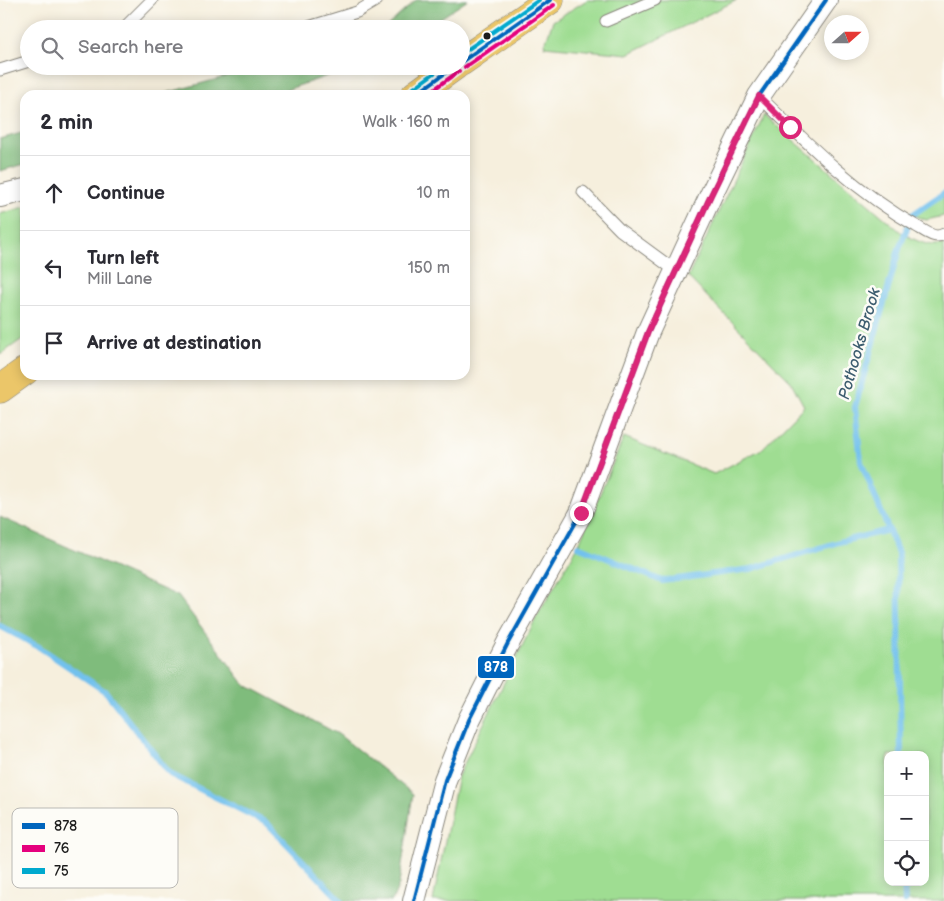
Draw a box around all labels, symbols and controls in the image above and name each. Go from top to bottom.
north arrow [824,15,869,60]
search box [20,20,470,75]
unlabelled marker [482,31,492,41]
icon: search [38,34,66,62]
text: Search here [78,36,183,59]
text: 2 min [40,110,93,135]
text: Walk · 160 m [362,113,450,132]
route start [779,116,802,139]
icon: ahead [40,179,68,207]
text: Continue [87,182,165,205]
text: 10 m [417,184,450,203]
text: Turn left [87,247,159,270]
icon: left [40,254,68,282]
text: 150 m [408,259,450,278]
text: Mill Lane [87,270,152,289]
water label: Pothooks Brook [835,285,885,402]
icon: arrive [40,329,68,357]
text: Arrive at destination [87,332,262,355]
route end [570,502,593,525]
line badge: 878 [477,655,515,679]
text: 878 [484,659,508,676]
map controls [884,751,929,886]
button: + [884,751,929,796]
button: − [884,796,929,841]
legend [12,808,178,888]
text: 878 [54,818,77,835]
text: 76 [54,840,70,857]
button: locate [884,841,929,886]
text: 75 [54,863,69,880]

